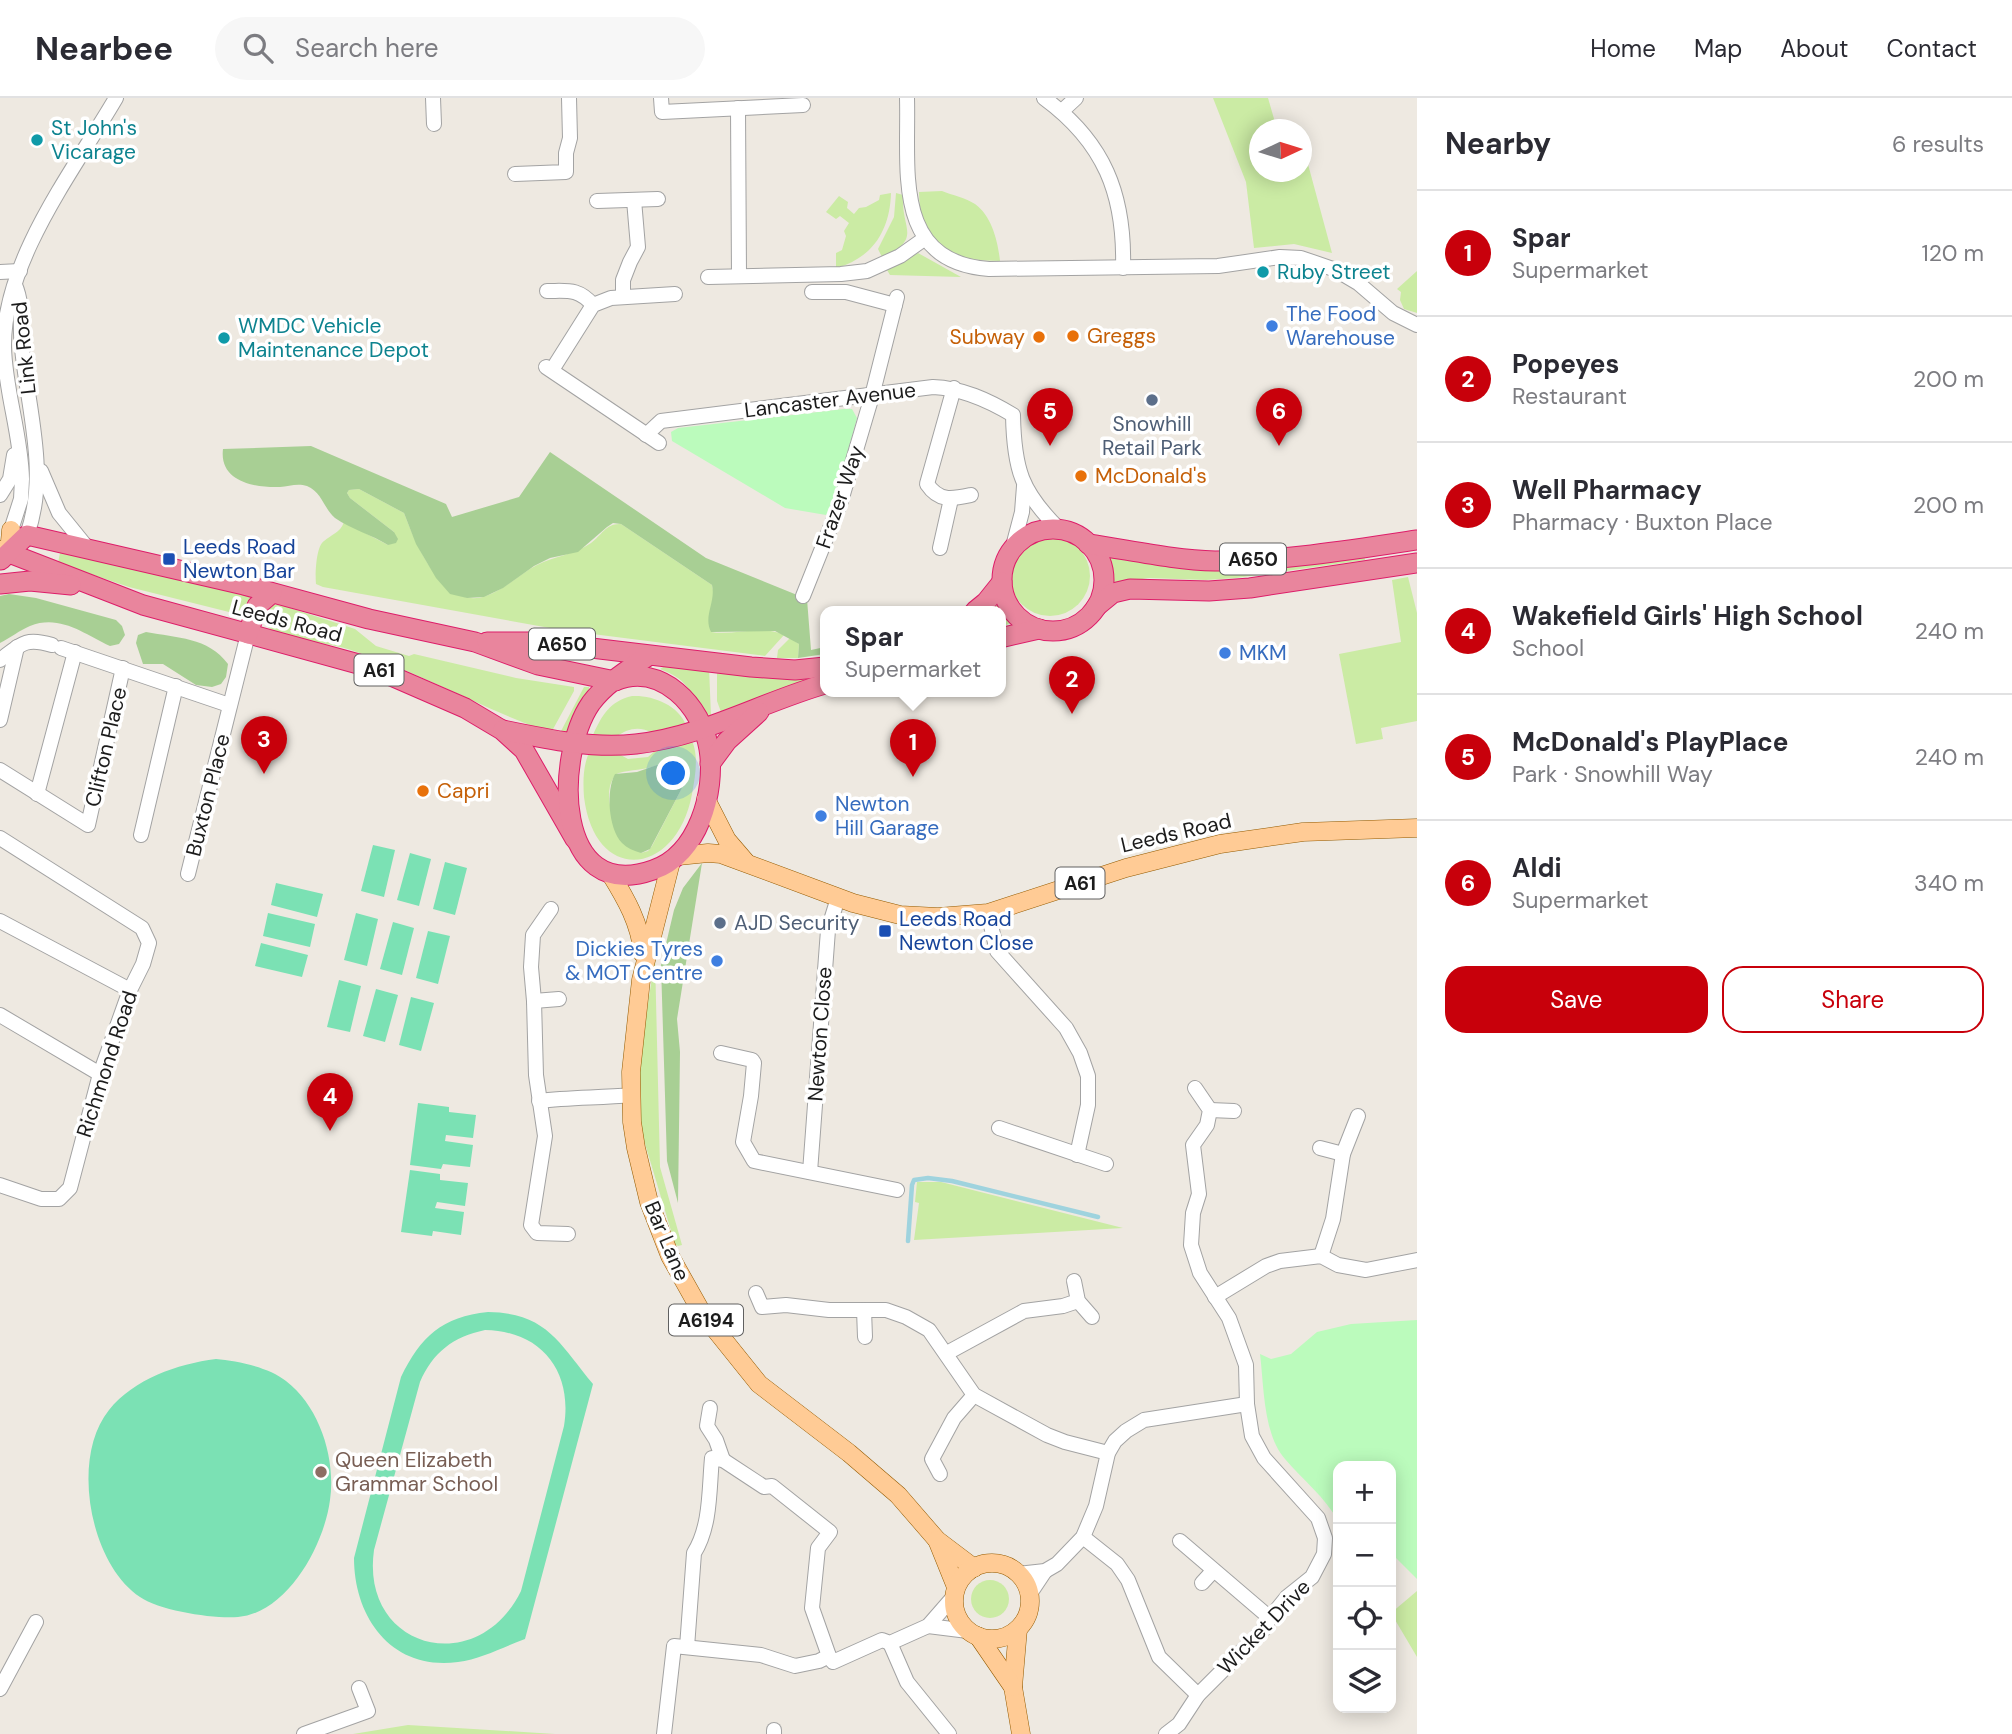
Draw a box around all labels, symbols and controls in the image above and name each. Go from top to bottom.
search box [215,17,705,80]
text: Nearbee [35,27,173,70]
icon: search [239,29,277,67]
text: Search here [295,31,439,65]
text: Home [1590,33,1656,64]
text: Map [1694,33,1742,64]
text: About [1780,33,1849,64]
text: Contact [1887,33,1977,64]
place label: St John's Vicarage [51,114,137,166]
north arrow [1249,119,1312,182]
text: Nearby [1445,124,1551,163]
text: 6 results [1892,129,1984,159]
marker: St John's Vicarage [29,132,45,148]
text: Spar [1512,221,1571,255]
text: 1 [1464,238,1472,268]
text: 120 m [1921,238,1984,268]
text: Supermarket [1512,255,1648,285]
place label: Ruby Street [1277,258,1391,286]
marker: Ruby Street [1255,264,1271,280]
street label: Link Road [5,300,43,396]
place label: The Food Warehouse [1286,300,1395,352]
place label: WMDC Vehicle Maintenance Depot [238,312,429,364]
marker: The Food Warehouse [1264,318,1280,334]
place label: Greggs [1087,322,1156,350]
place label: Subway [950,323,1025,351]
marker: Greggs [1065,328,1081,344]
marker: Subway [1031,329,1047,345]
marker: WMDC Vehicle Maintenance Depot [216,330,232,346]
text: Popeyes [1512,347,1619,381]
text: 2 [1461,364,1475,394]
text: 200 m [1913,364,1984,394]
street label: Lancaster Avenue [743,376,917,424]
text: Restaurant [1512,381,1627,411]
pin: 5 [1027,388,1073,446]
pin: 6 [1256,388,1302,446]
marker: Snowhill Retail Park [1144,392,1160,408]
place label: Snowhill Retail Park [1102,410,1202,462]
street label: Frazer Way [809,441,871,552]
place label: McDonald's [1095,462,1207,490]
marker: McDonald's [1073,468,1089,484]
text: Well Pharmacy [1512,473,1702,507]
text: 3 [1461,490,1475,520]
text: 200 m [1913,490,1984,520]
text: Pharmacy · Buxton Place [1512,507,1773,537]
place label: Leeds Road Newton Bar [183,533,296,585]
road number: A650 [1220,544,1286,574]
marker: Leeds Road Newton Bar [161,551,177,567]
street label: Leeds Road [229,593,345,649]
text: Wakefield Girls' High School [1512,599,1863,633]
popup [820,606,1006,697]
text: 4 [1461,616,1475,646]
text: 240 m [1915,616,1984,646]
text: Spar [845,620,903,654]
road number: A650 [529,628,595,660]
text: School [1512,633,1584,663]
place label: MKM [1239,639,1287,667]
marker: MKM [1217,645,1233,661]
road number: A61 [354,654,404,685]
text: Supermarket [845,654,981,684]
pin: 2 [1049,656,1095,714]
street label: Clifton Place [79,684,133,810]
pin: 3 [241,716,287,774]
pin: 1 [890,719,936,777]
text: McDonald's PlayPlace [1512,725,1788,759]
street label: Buxton Place [179,731,237,859]
text: 5 [1461,742,1475,772]
text: 240 m [1915,742,1984,772]
your location [656,756,690,790]
text: Park · Snowhill Way [1512,759,1713,789]
place label: Capri [437,777,489,805]
marker: Capri [415,783,431,799]
place label: Newton Hill Garage [835,790,939,842]
street label: Leeds Road [1118,807,1234,859]
marker: Newton Hill Garage [813,808,829,824]
text: Aldi [1512,851,1562,885]
road number: A61 [1056,868,1104,898]
text: 6 [1461,868,1475,898]
text: 340 m [1914,868,1984,898]
text: Supermarket [1512,885,1648,915]
place label: Leeds Road Newton Close [899,905,1034,957]
place label: AJD Security [734,909,860,937]
marker: AJD Security [712,915,728,931]
marker: Leeds Road Newton Close [877,923,893,939]
place label: Dickies Tyres & MOT Centre [565,935,703,987]
marker: Dickies Tyres & MOT Centre [709,953,725,969]
street label: Newton Close [801,966,839,1102]
button: Save [1445,966,1708,1033]
button: Share [1722,966,1984,1033]
street label: Richmond Road [70,987,144,1141]
pin: 4 [307,1073,353,1131]
street label: Bar Lane [638,1197,696,1285]
road number: A6194 [669,1304,743,1336]
place label: Queen Elizabeth Grammar School [335,1446,498,1498]
map controls [1333,1461,1396,1713]
button: + [1333,1461,1396,1524]
marker: Queen Elizabeth Grammar School [313,1464,329,1480]
button: − [1333,1524,1396,1587]
street label: Wicket Drive [1211,1573,1317,1681]
button: locate [1333,1587,1396,1650]
button: layers [1333,1650,1396,1713]

